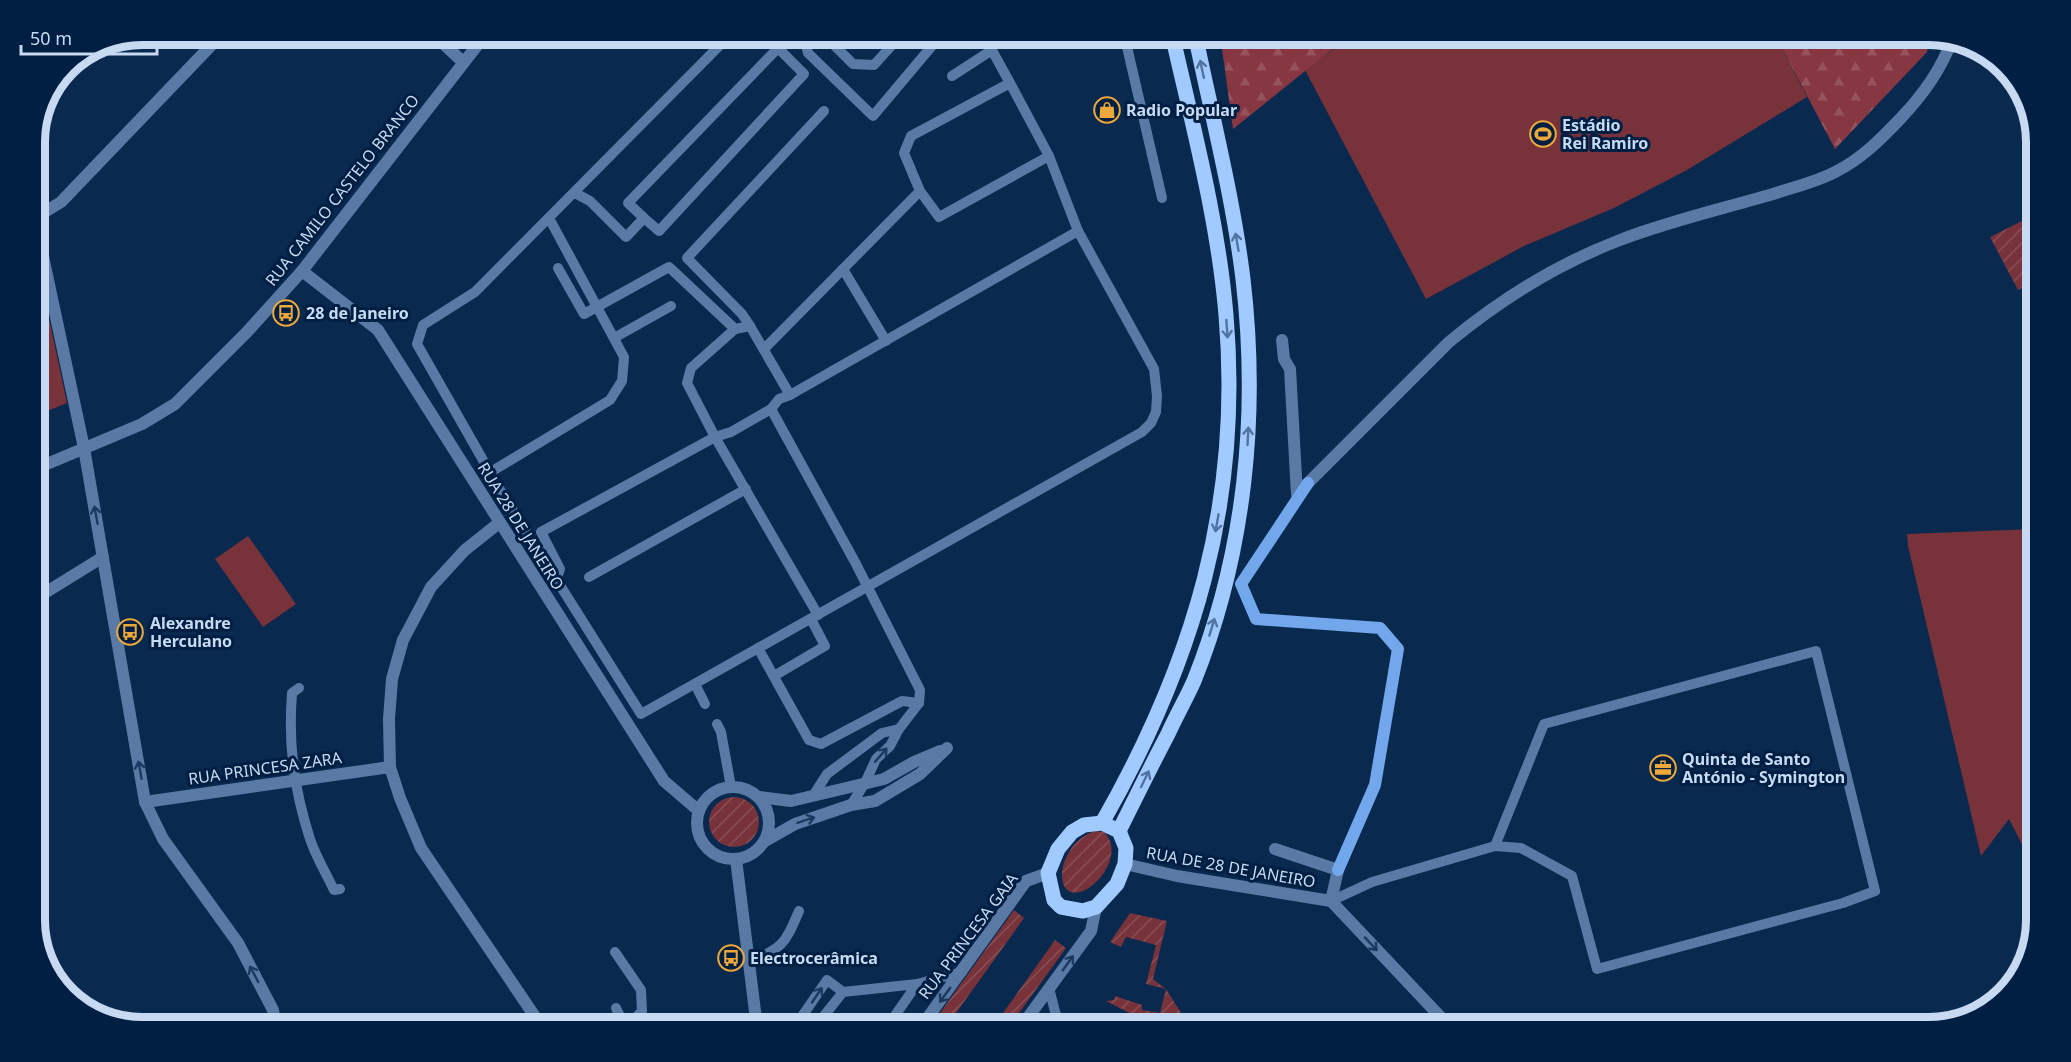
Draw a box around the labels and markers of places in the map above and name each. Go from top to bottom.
shop icon: Radio Popular [1092,95,1122,125]
place label: Radio Popular [1126,99,1237,121]
place label: Estádio Rei Ramiro [1562,114,1648,154]
sports icon: Estádio Rei Ramiro [1528,119,1558,149]
bus stop icon: 28 de Janeiro [271,298,301,328]
place label: 28 de Janeiro [306,302,409,324]
place label: Alexandre Herculano [150,612,232,652]
bus stop icon: Alexandre Herculano [115,617,145,647]
place label: Quinta de Santo António - Symington [1682,748,1845,788]
office icon: Quinta de Santo António - Symington [1648,753,1678,783]
bus stop icon: Electrocerâmica [716,943,746,973]
place label: Electrocerâmica [750,947,878,969]

